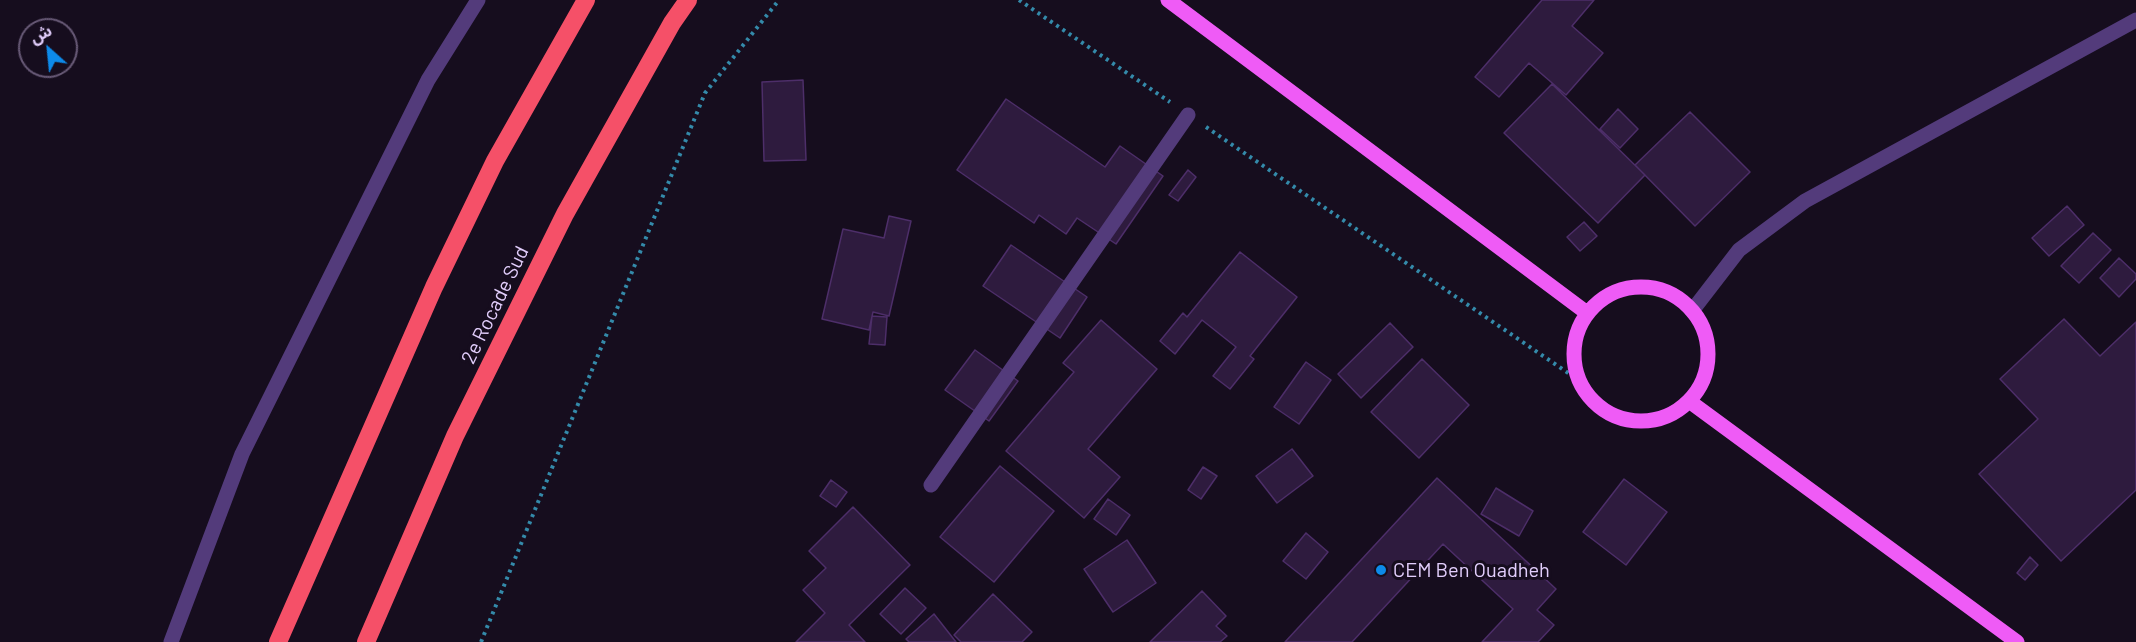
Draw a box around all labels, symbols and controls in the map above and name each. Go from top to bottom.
north arrow [18,18,78,78]
text: ش [26,20,55,47]
street label: 2e Rocade Sud [456,242,534,368]
place label: CEM Ben Ouadheh [1393,558,1550,582]
marker: CEM Ben Ouadheh [1374,563,1388,577]

